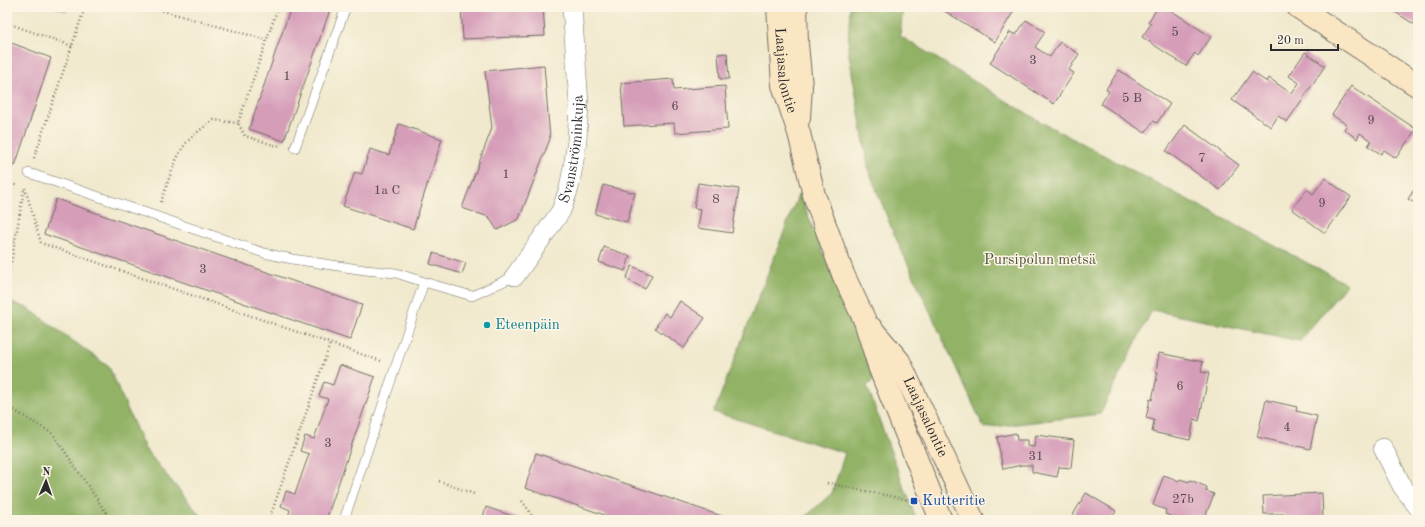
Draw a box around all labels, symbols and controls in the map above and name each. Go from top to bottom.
house number: 5 [1171,26,1179,39]
scale bar [1271,26,1338,52]
street label: Laajasalontie [772,27,799,115]
text: 20 m [1277,35,1304,47]
house number: 3 [1029,54,1037,67]
house number: 1 [283,70,291,83]
house number: 5 B [1122,92,1142,105]
street label: Svanströminkuja [557,94,587,205]
house number: 6 [671,100,679,113]
house number: 9 [1367,114,1375,127]
house number: 7 [1198,152,1206,165]
house number: 1 [502,168,510,181]
house number: 1a C [374,184,400,197]
house number: 8 [712,193,720,206]
house number: 9 [1318,197,1326,210]
park label: Pursipolun metsä [984,253,1097,268]
house number: 3 [199,263,207,276]
place label: Eteenpäin [495,318,560,333]
marker: Eteenpäin [482,320,492,330]
street label: Laajasalontie [900,374,950,460]
house number: 6 [1176,380,1184,393]
house number: 4 [1283,421,1291,434]
house number: 3 [324,437,332,450]
house number: 31 [1028,450,1044,463]
north arrow [26,461,66,501]
text: N [42,467,51,478]
house number: 27b [1172,493,1194,506]
place label: Kutteritie [922,494,985,509]
marker: Kutteritie [909,496,919,506]

